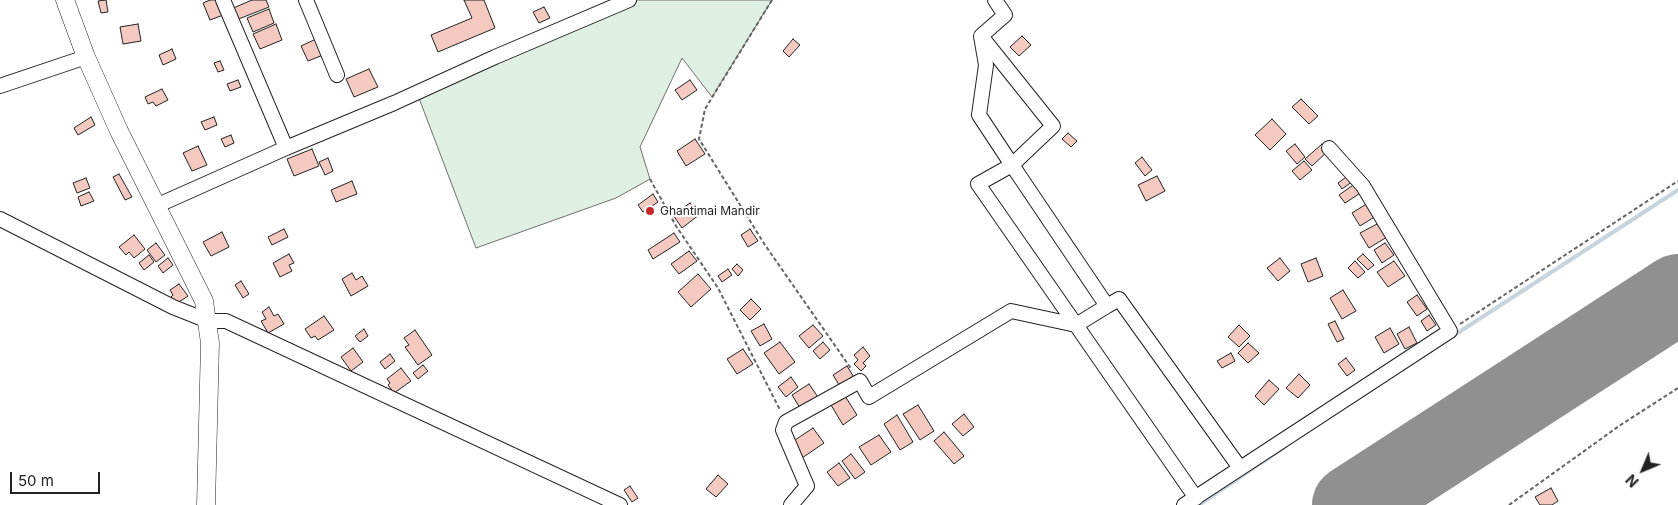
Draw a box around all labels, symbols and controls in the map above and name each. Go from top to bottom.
place label: Ghantimai Mandir [660,204,760,218]
marker: Ghantimai Mandir [644,205,656,217]
north arrow [1618,445,1668,495]
scale bar [12,462,102,494]
text: 50 m [18,471,54,490]
text: N [1622,471,1642,491]

